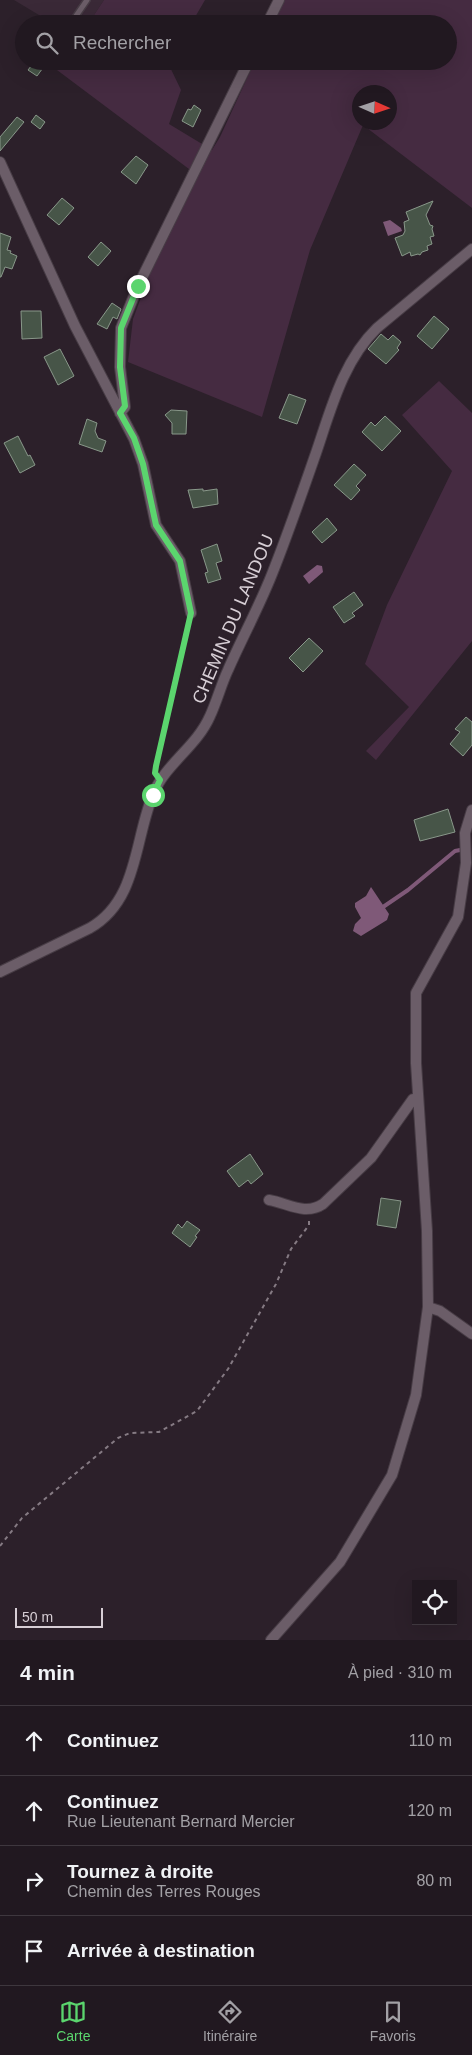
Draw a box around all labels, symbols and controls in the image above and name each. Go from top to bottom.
search box [15,15,457,70]
icon: search [33,29,61,57]
text: Rechercher [73,32,171,53]
north arrow [352,85,397,130]
route end [127,275,150,298]
street label: CHEMIN DU LANDOU [188,531,278,707]
route start [142,784,165,807]
map controls [412,1580,457,1625]
button: locate [412,1580,457,1625]
scale bar [15,1605,102,1628]
text: 50 m [22,1609,53,1625]
text: 4 min [20,1661,75,1684]
text: À pied · 310 m [348,1664,452,1681]
icon: ahead [20,1727,48,1755]
text: Continuez [67,1730,159,1751]
text: 110 m [409,1732,452,1749]
text: Continuez [67,1791,159,1812]
icon: ahead [20,1797,48,1825]
text: 120 m [408,1802,452,1819]
text: Rue Lieutenant Bernard Mercier [67,1813,295,1830]
text: Tournez à droite [67,1861,213,1882]
icon: right [20,1867,48,1895]
text: 80 m [416,1872,452,1889]
text: Chemin des Terres Rouges [67,1883,261,1900]
icon: arrive [20,1937,48,1965]
text: Arrivée à destination [67,1940,255,1961]
tab: Carte [56,1998,90,2044]
tab: Itinéraire [203,1998,257,2044]
tab: Favoris [370,1998,416,2044]

